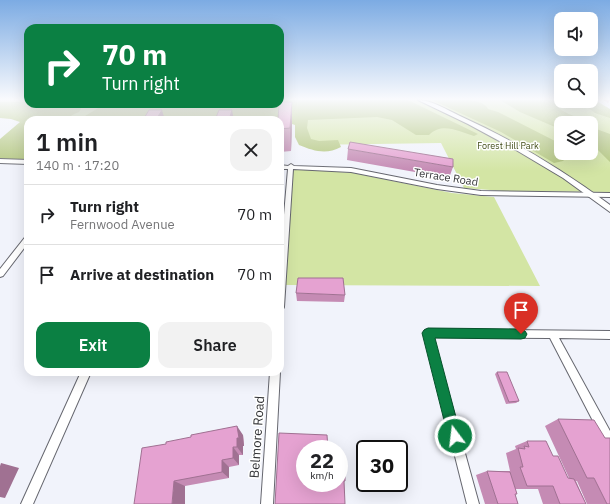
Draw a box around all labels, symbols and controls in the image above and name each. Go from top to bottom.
map controls [554,12,598,160]
button: sound [554,12,598,56]
text: 70 m [102,36,167,73]
icon: right [36,40,88,92]
button: search [554,64,598,108]
text: Turn right [102,72,180,95]
button: layers [554,116,598,160]
text: 1 min [36,126,98,158]
button: close [230,129,272,171]
park label: Forest Hill Park [477,140,539,151]
text: 140 m · 17:20 [36,157,119,174]
street label: Terrace Road [413,165,479,189]
text: Turn right [70,197,139,216]
icon: right [36,204,58,226]
text: 70 m [237,205,272,224]
text: Fernwood Avenue [70,216,175,233]
icon: arrive [36,264,58,286]
text: Arrive at destination [70,265,214,284]
text: 70 m [237,265,272,284]
pin [504,293,538,334]
icon: arrive [510,299,532,321]
button: Exit [36,322,150,368]
button: Share [158,322,272,368]
street label: Belmore Road [246,395,268,479]
position arrow [434,415,476,457]
speed limit sign: 30 [356,440,408,492]
text: 22 [310,447,334,474]
text: km/h [310,469,334,482]

